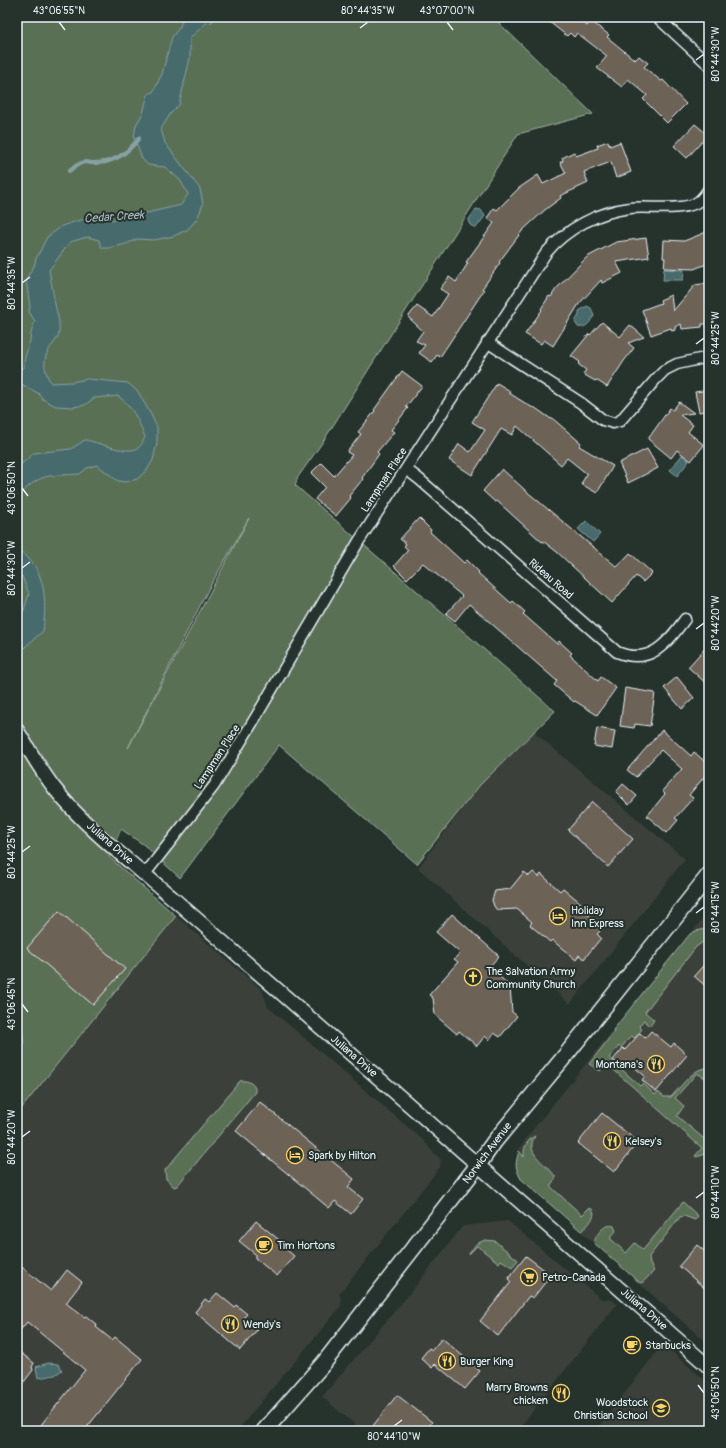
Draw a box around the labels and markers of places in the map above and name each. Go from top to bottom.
place label: Holiday Inn Express [571,904,624,930]
hotel icon: Holiday Inn Express [548,906,568,926]
place label: The Salvation Army Community Church [486,965,576,991]
church icon: The Salvation Army Community Church [463,967,483,987]
restaurant icon: Montana's [646,1054,666,1074]
place label: Montana's [596,1058,643,1071]
restaurant icon: Kelsey's [602,1131,622,1151]
place label: Kelsey's [625,1135,662,1148]
hotel icon: Spark by Hilton [285,1145,305,1165]
place label: Spark by Hilton [308,1149,376,1162]
cafe icon: Tim Hortons [254,1235,274,1255]
place label: Tim Hortons [277,1239,335,1252]
supermarket icon: Petro-Canada [519,1267,539,1287]
place label: Petro-Canada [542,1271,606,1284]
restaurant icon: Wendy's [220,1314,240,1334]
place label: Wendy's [243,1318,281,1331]
cafe icon: Starbucks [622,1335,642,1355]
place label: Starbucks [645,1339,691,1352]
restaurant icon: Burger King [437,1351,457,1371]
place label: Burger King [460,1355,514,1368]
place label: Marry Browns chicken [486,1381,548,1407]
restaurant icon: Marry Browns chicken [551,1383,571,1403]
place label: Woodstock Christian School [574,1396,648,1422]
school or university icon: Woodstock Christian School [651,1398,671,1418]

